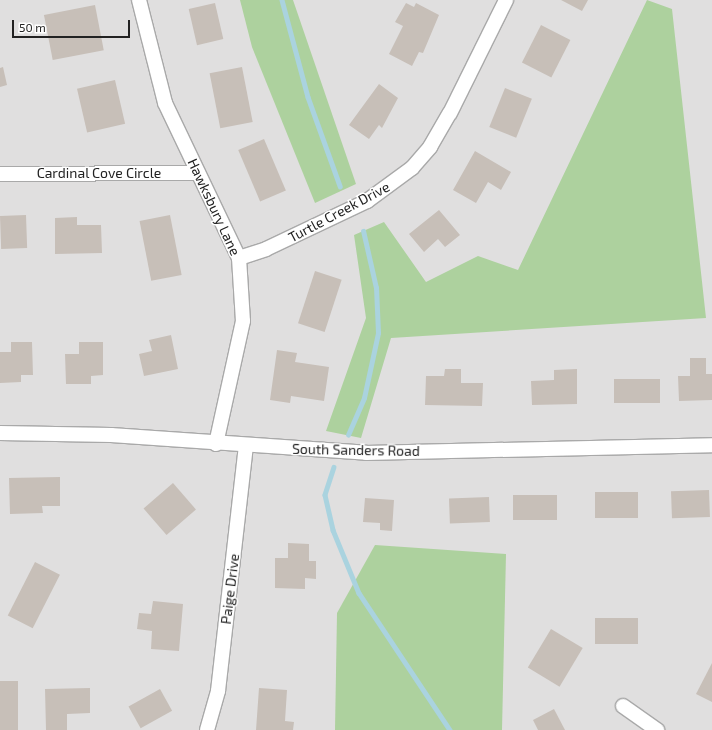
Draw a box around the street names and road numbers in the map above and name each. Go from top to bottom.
street label: Hawksbury Lane [184,156,244,258]
street label: Cardinal Cove Circle [37,165,161,181]
street label: Turtle Creek Drive [285,178,393,246]
street label: South Sanders Road [292,440,420,460]
street label: Paige Drive [217,553,243,625]

